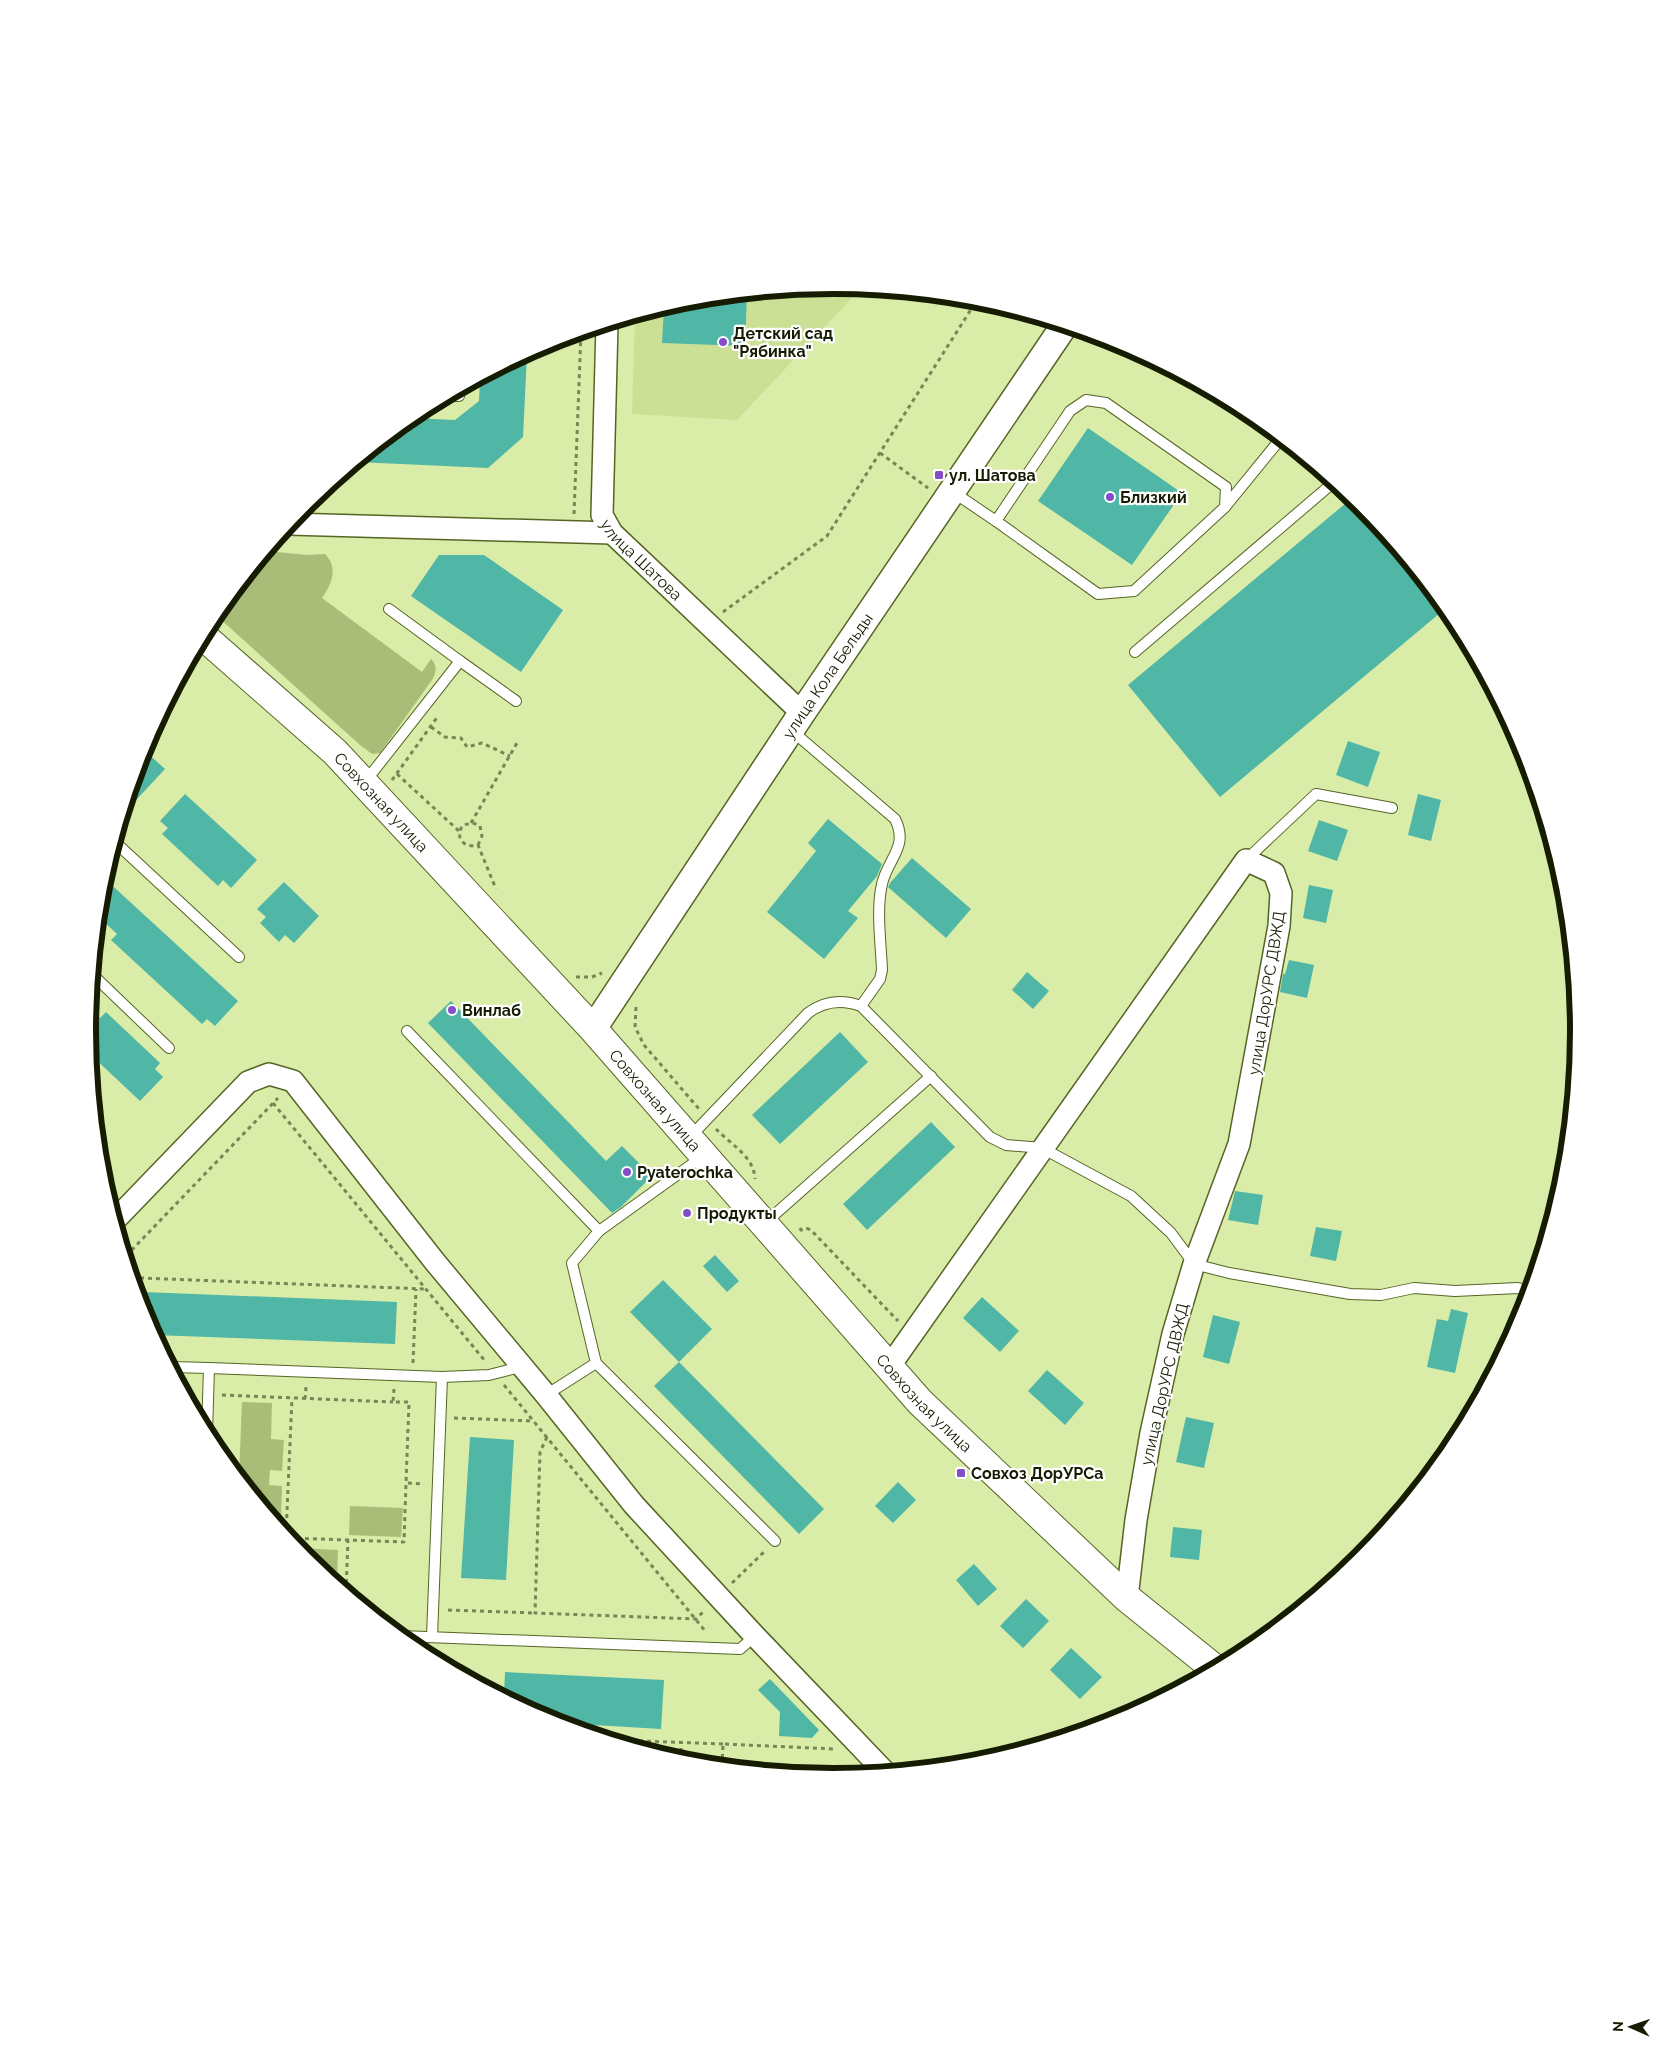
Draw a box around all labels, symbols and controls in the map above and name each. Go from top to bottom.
place label: Детский сад "Рябинка" [733,324,833,361]
marker: Детский сад "Рябинка" [717,336,729,348]
place label: ул. Шатова [949,466,1036,485]
marker: ул. Шатова [933,469,945,481]
place label: Близкий [1120,488,1187,507]
marker: Близкий [1104,491,1116,503]
street label: улица Шатова [596,516,686,604]
street label: улица Кола Бельды [779,610,877,742]
street label: Совхозная улица [330,749,432,856]
street label: улица ДорУРС ДВЖД [1244,910,1289,1077]
place label: Винлаб [462,1001,521,1020]
marker: Винлаб [446,1004,458,1016]
street label: Совхозная улица [605,1046,705,1155]
place label: Pyaterochka [637,1163,733,1182]
marker: Pyaterochka [621,1166,633,1178]
place label: Продукты [697,1204,777,1223]
marker: Продукты [681,1207,693,1219]
street label: улица ДорУРС ДВЖД [1137,1301,1192,1467]
street label: Совхозная улица [872,1350,976,1456]
place label: Совхоз ДорУPCа [971,1464,1103,1483]
marker: Совхоз ДорУPCа [955,1467,967,1479]
north arrow [1606,2002,1656,2052]
text: N [1610,2021,1626,2032]

